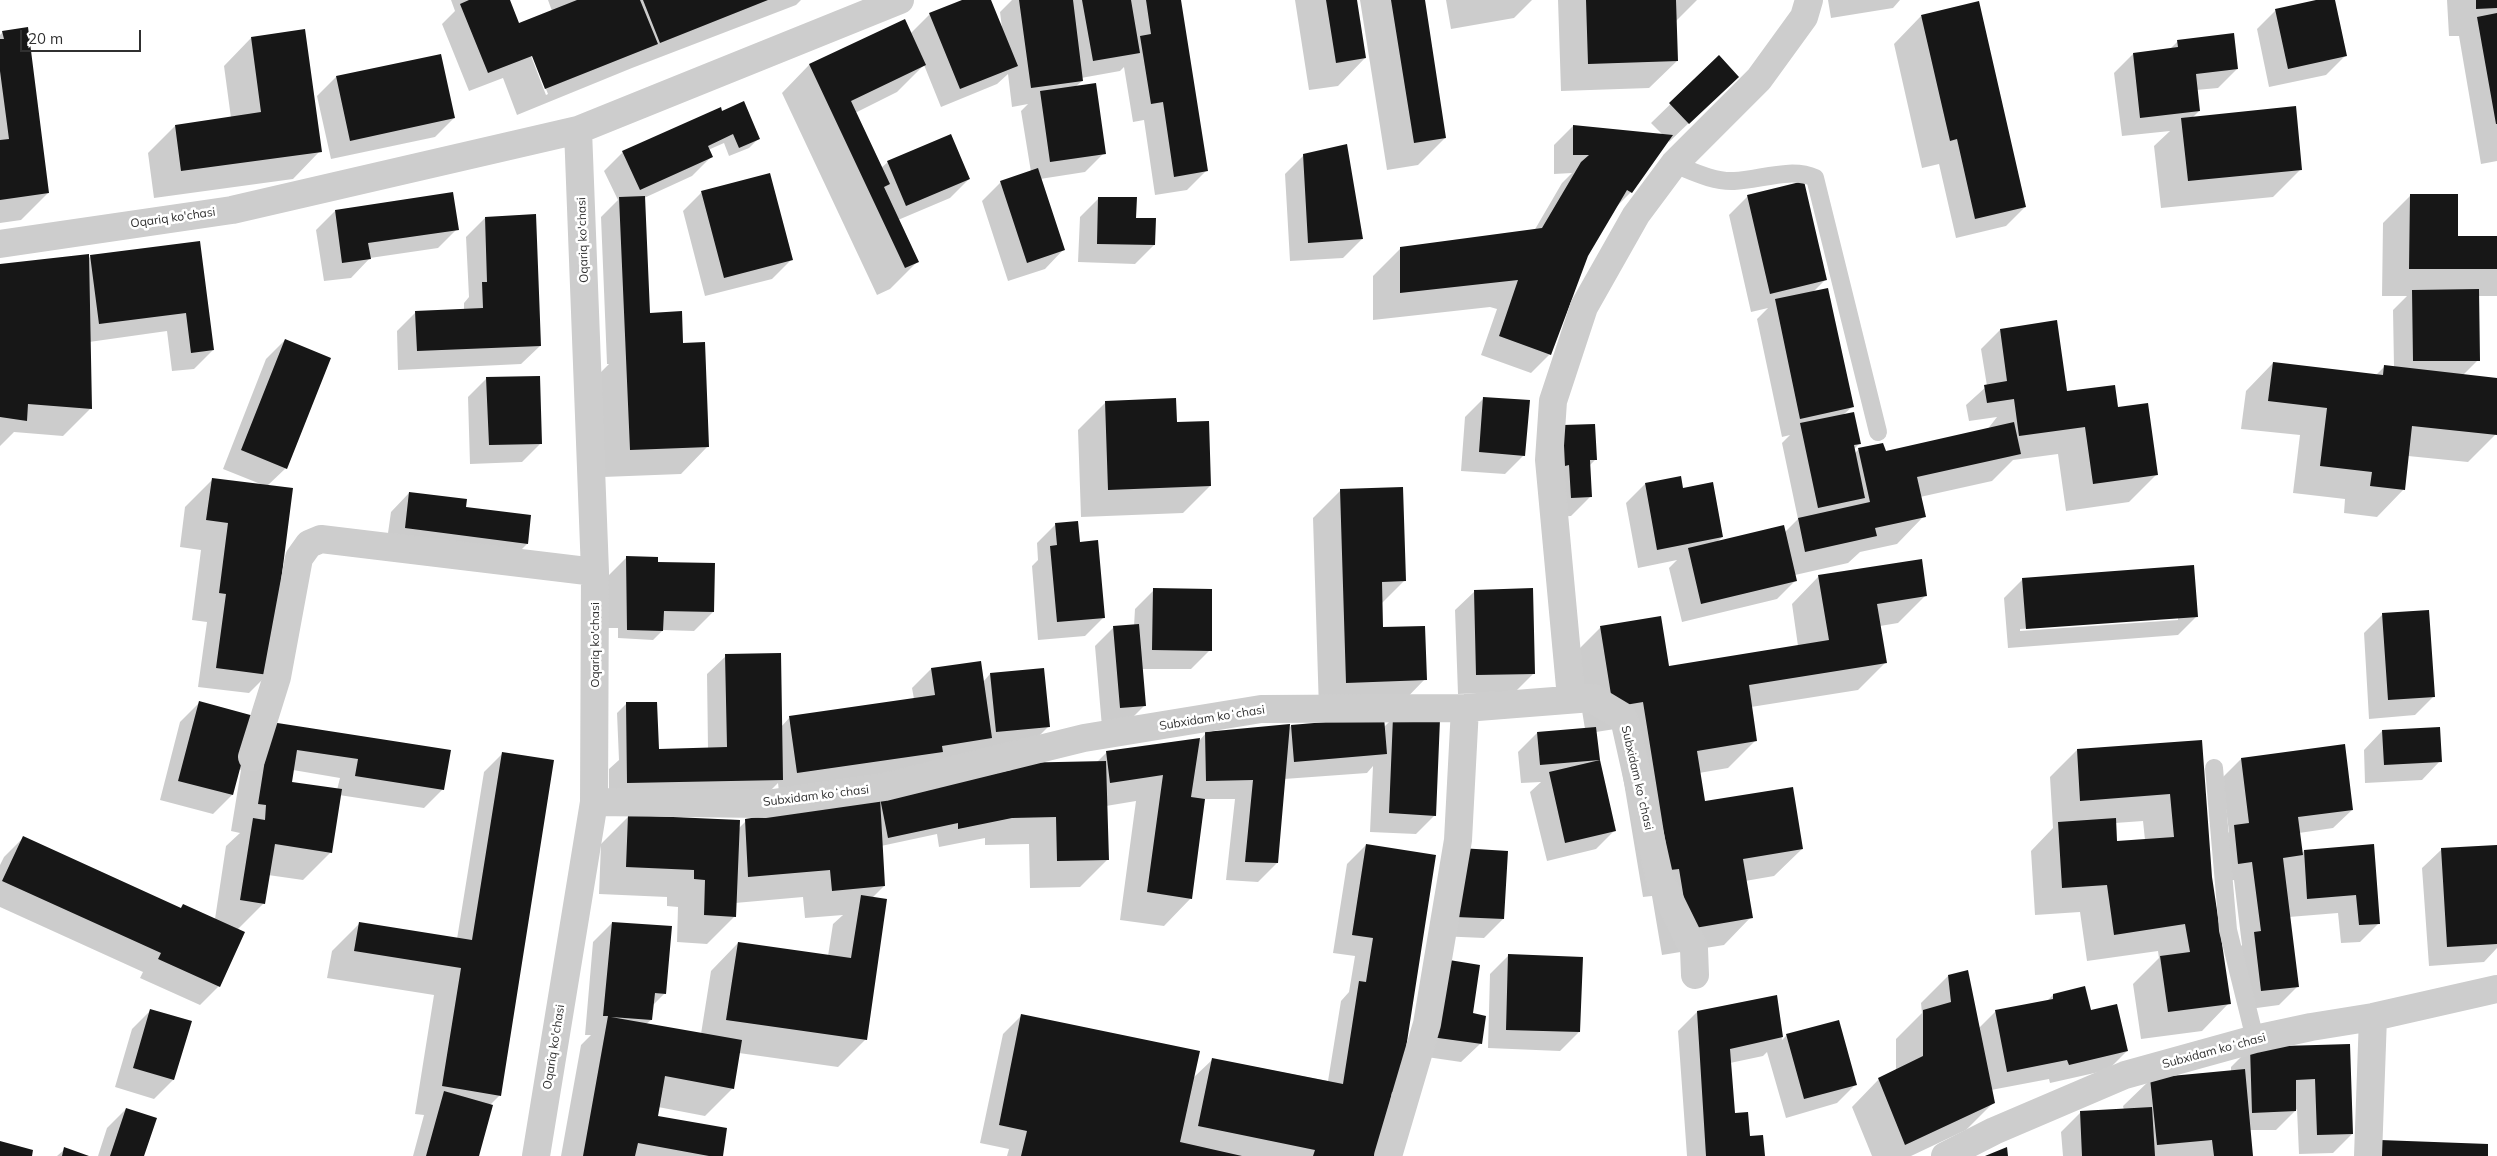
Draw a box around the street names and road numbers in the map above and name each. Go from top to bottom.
street label: Oqariq ko'chasi [574,197,592,283]
street label: Oqariq ko'chasi [130,205,216,231]
street label: Oqariq ko'chasi [588,602,602,688]
street label: Subxidam koʻchasi [1158,703,1266,733]
street label: Subxidam koʻchasi [1618,724,1656,832]
street label: Subxidam koʻchasi [762,782,870,810]
street label: Oqariq ko'chasi [540,1004,568,1090]
street label: Subxidam koʻchasi [2161,1030,2267,1072]

